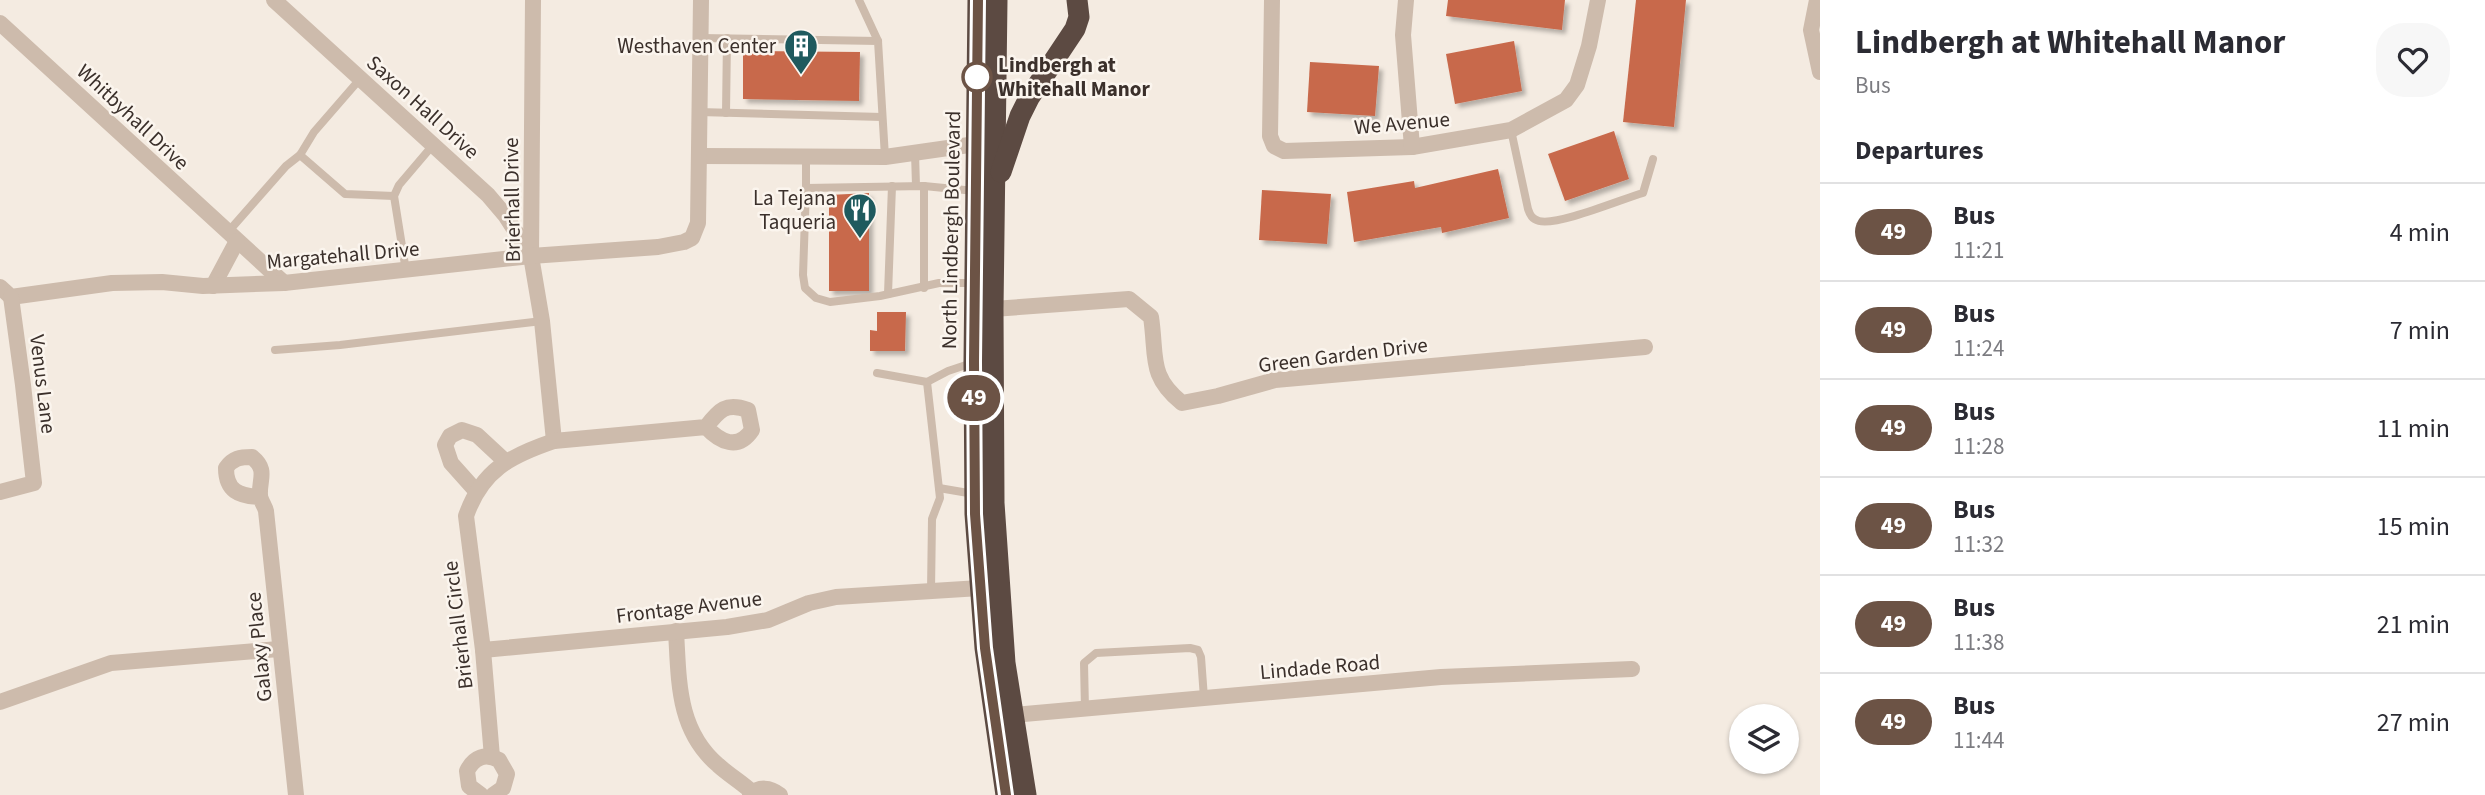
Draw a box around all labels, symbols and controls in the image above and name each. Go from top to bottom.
text: Lindbergh at Whitehall Manor [1855,19,2285,66]
button: heart [2376,23,2450,97]
building icon: Westhaven Center [782,27,820,76]
place label: Westhaven Center [617,31,777,61]
street label: Saxon Hall Drive [360,48,486,166]
place label: Lindbergh at Whitehall Manor [998,50,1150,104]
street label: Whitbyhall Drive [70,57,196,177]
marker: Lindbergh at Whitehall Manor [962,62,992,92]
text: Bus [1855,69,1891,102]
street label: We Avenue [1353,104,1451,142]
street label: North Lindbergh Boulevard [934,110,968,350]
text: Departures [1855,132,1983,169]
street label: Brierhall Drive [496,137,528,263]
place label: La Tejana Taqueria [753,183,836,237]
restaurant icon: La Tejana Taqueria [841,191,879,240]
text: Bus [1953,197,1995,234]
text: 49 [1881,214,1906,249]
text: 4 min [2390,214,2450,251]
street label: Margatehall Drive [265,233,421,277]
text: 11:21 [1953,234,2004,267]
text: Bus [1953,295,1995,332]
text: 49 [1881,312,1906,347]
text: 7 min [2390,312,2450,349]
street label: Green Garden Drive [1257,330,1429,380]
text: 11:24 [1953,332,2004,365]
street label: Venus Lane [22,333,64,435]
line badge: 49 [942,375,1006,421]
text: 49 [961,380,987,415]
text: Bus [1953,393,1995,430]
text: 49 [1881,410,1906,445]
text: 11 min [2377,410,2450,447]
text: 11:28 [1953,430,2004,463]
text: Bus [1953,491,1995,528]
text: 49 [1881,508,1906,543]
text: 15 min [2377,508,2450,545]
text: 11:32 [1953,528,2004,561]
street label: Brierhall Circle [435,559,481,691]
street label: Frontage Avenue [614,583,764,631]
text: Bus [1953,589,1995,626]
street label: Galaxy Place [238,591,280,703]
text: 49 [1881,606,1906,641]
text: 21 min [2377,606,2450,643]
text: 11:38 [1953,626,2004,659]
street label: Lindade Road [1259,647,1381,687]
text: Bus [1953,687,1995,724]
map controls [1729,704,1799,774]
button: layers [1729,704,1799,774]
text: 49 [1881,704,1906,739]
text: 27 min [2377,704,2450,741]
text: 11:44 [1953,724,2004,757]

